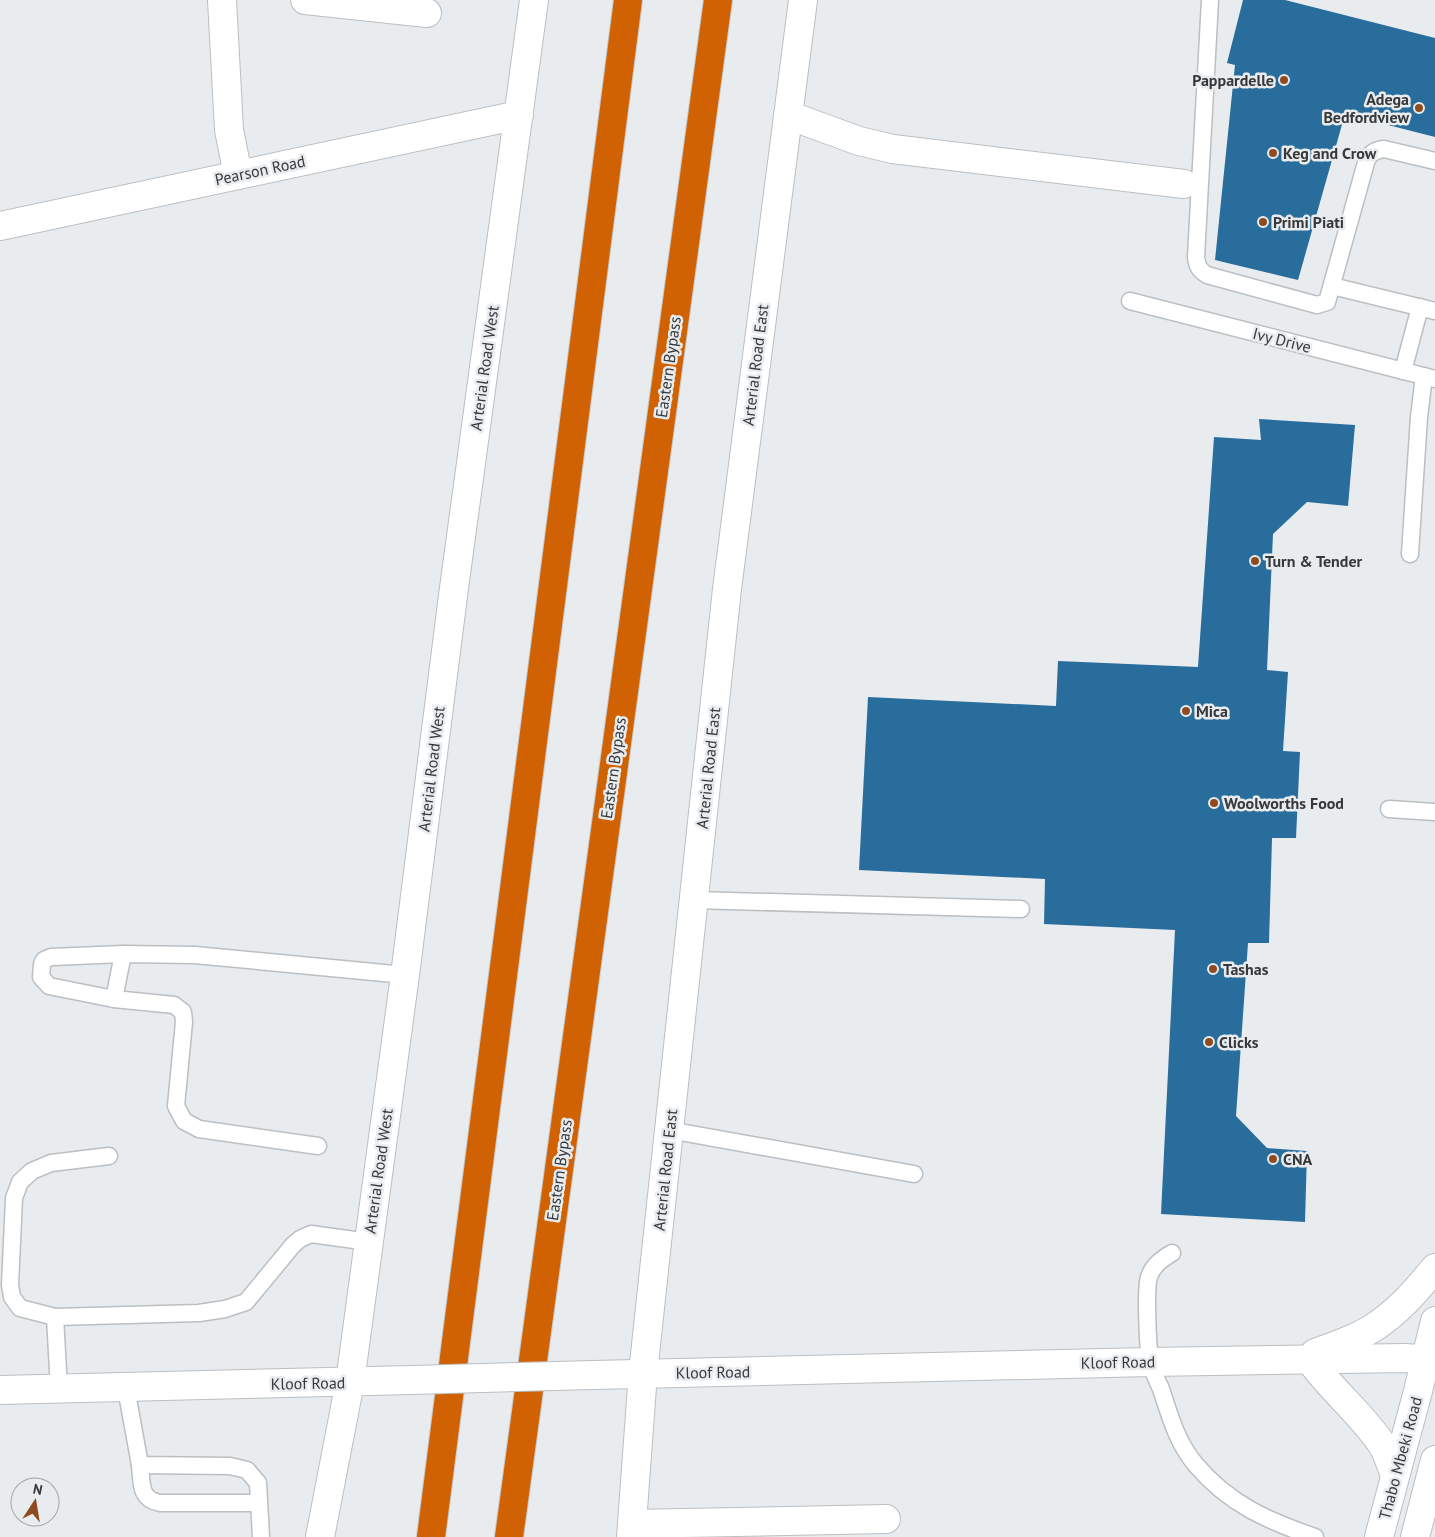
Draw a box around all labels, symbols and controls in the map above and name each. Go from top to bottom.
place label: Pappardelle [1192,70,1274,90]
marker: Pappardelle [1278,74,1290,86]
place label: Adega Bedfordview [1323,89,1409,127]
marker: Adega Bedfordview [1413,102,1425,114]
place label: Keg and Crow [1283,143,1377,163]
marker: Keg and Crow [1267,147,1279,159]
street label: Pearson Road [213,151,307,189]
place label: Primi Piati [1273,212,1344,232]
marker: Primi Piati [1257,216,1269,228]
street label: Arterial Road East [738,303,772,427]
street label: Arterial Road West [465,304,503,432]
street label: Eastern Bypass [651,315,685,419]
street label: Ivy Drive [1251,323,1313,357]
place label: Turn & Tender [1265,551,1363,571]
marker: Turn & Tender [1249,555,1261,567]
place label: Mica [1196,701,1228,721]
street label: Arterial Road West [413,705,449,833]
marker: Mica [1180,705,1192,717]
street label: Arterial Road East [692,706,724,830]
street label: Eastern Bypass [596,716,630,820]
place label: Woolworths Food [1224,793,1344,813]
marker: Woolworths Food [1208,797,1220,809]
place label: Tashas [1223,959,1269,979]
marker: Tashas [1207,963,1219,975]
place label: Clicks [1219,1032,1259,1052]
marker: Clicks [1203,1036,1215,1048]
street label: Arterial Road West [359,1107,397,1235]
street label: Arterial Road East [649,1108,681,1232]
street label: Eastern Bypass [542,1118,576,1222]
place label: CNA [1283,1149,1312,1169]
marker: CNA [1267,1153,1279,1165]
street label: Kloof Road [1081,1351,1155,1373]
street label: Kloof Road [676,1361,750,1383]
street label: Kloof Road [271,1372,345,1394]
street label: Thabo Mbeki Road [1374,1394,1426,1522]
north arrow [10,1477,60,1527]
text: N [31,1480,44,1499]

